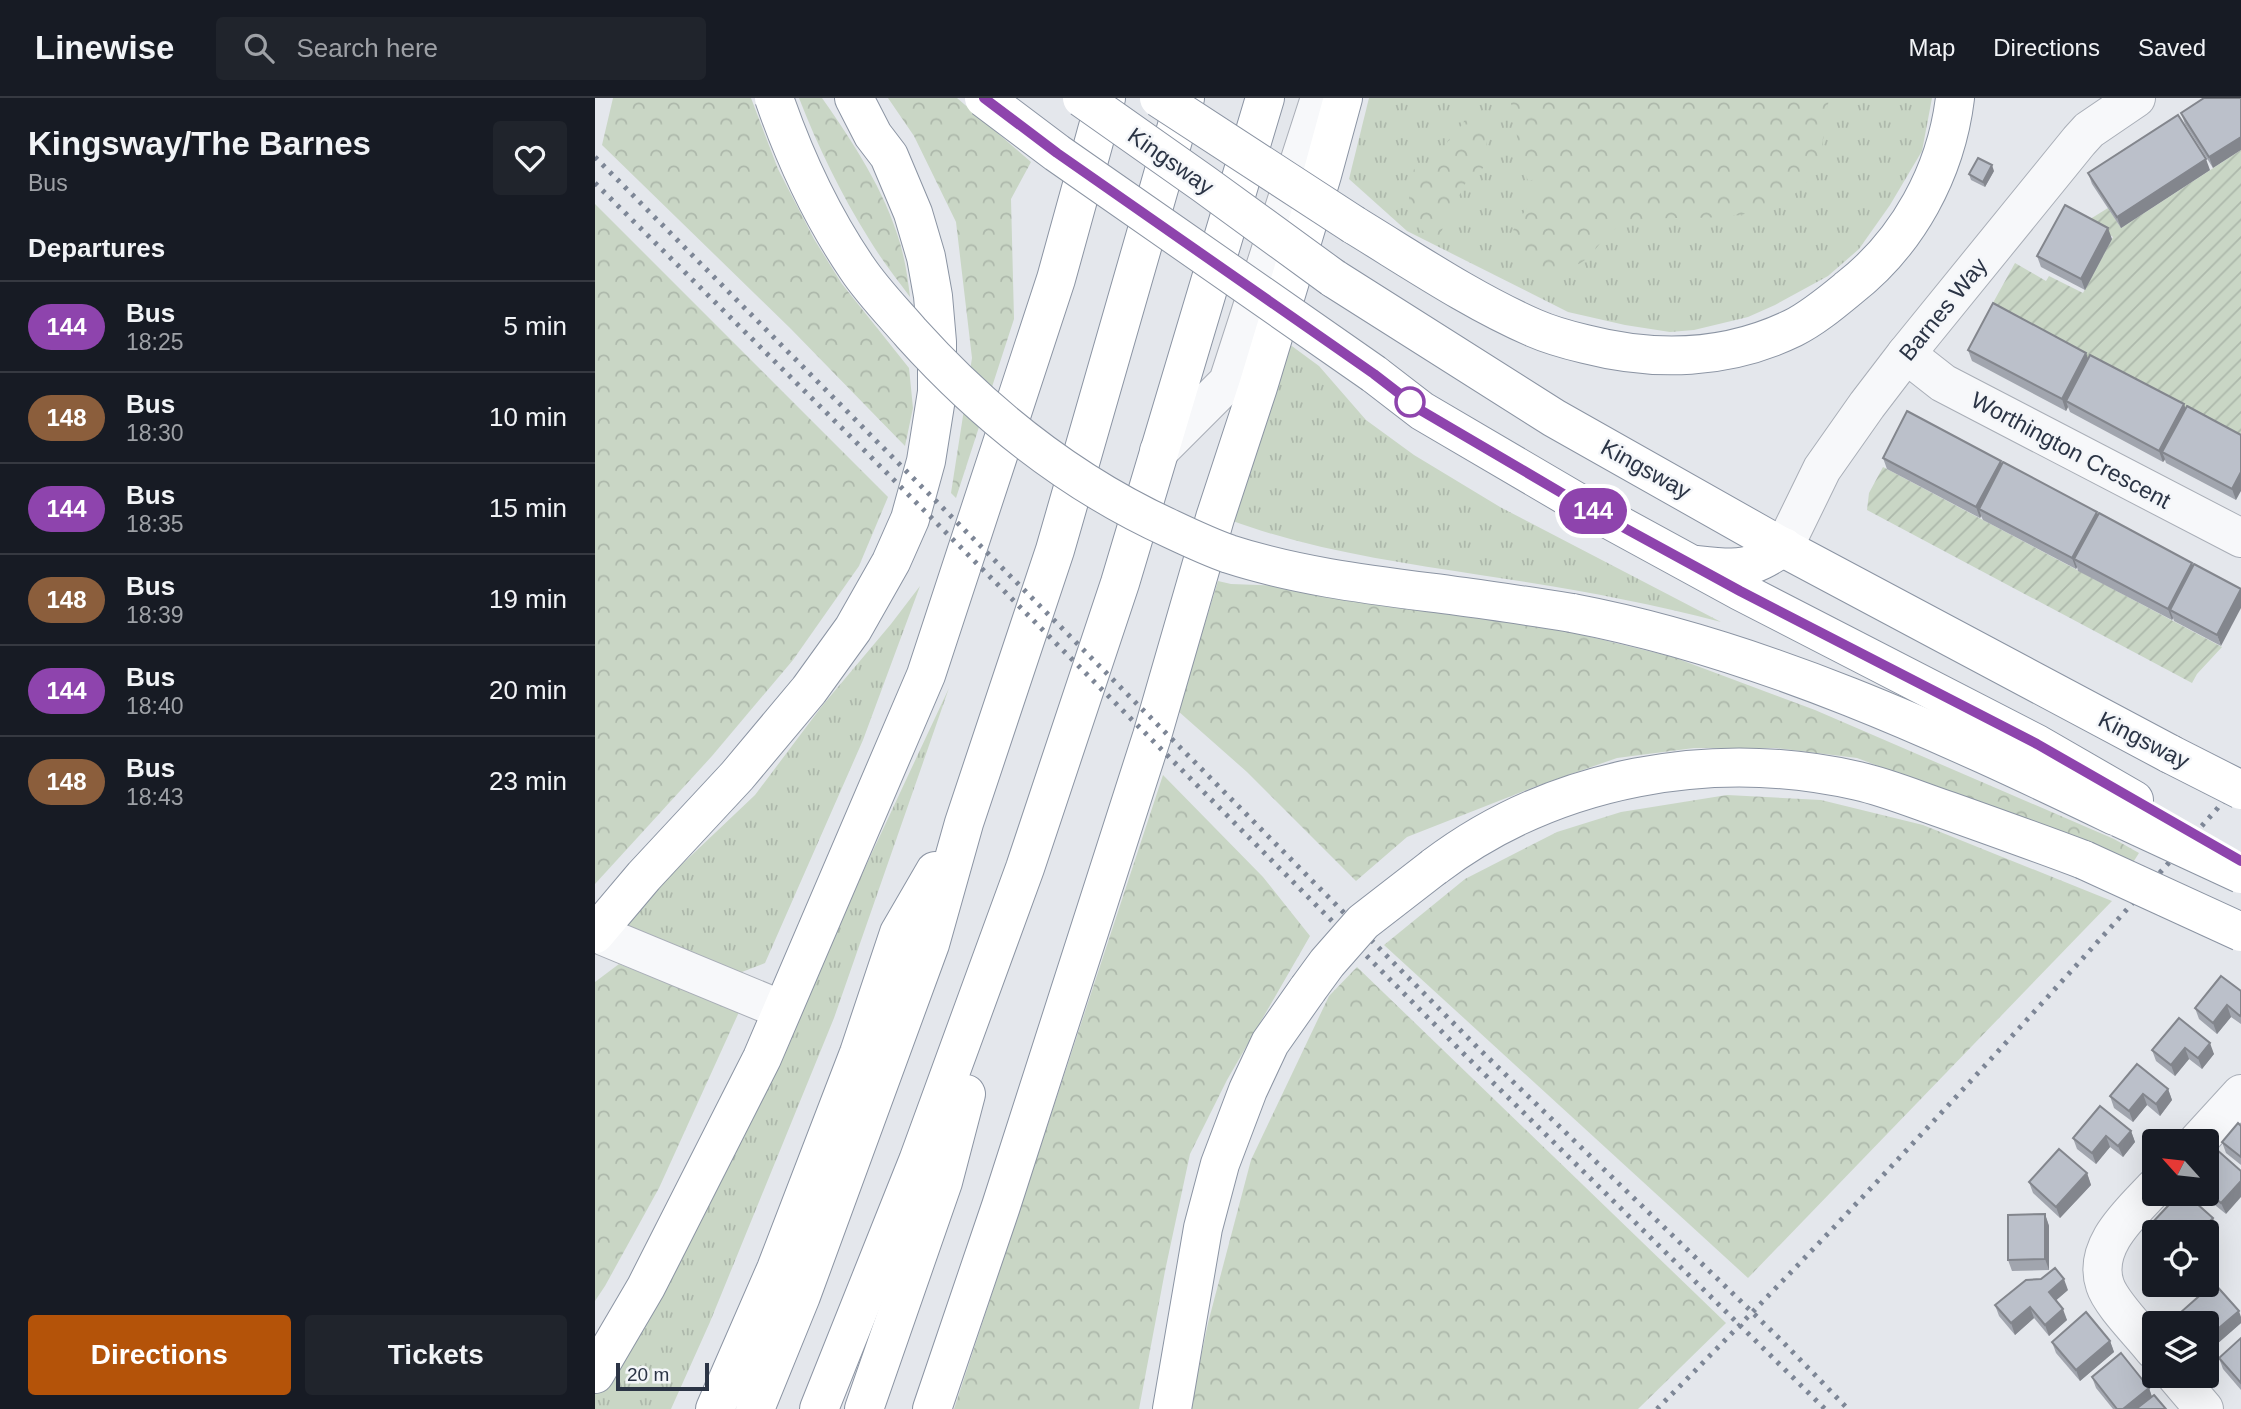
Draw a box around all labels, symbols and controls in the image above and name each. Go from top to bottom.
search box [216,17,706,80]
text: Linewise [35,29,174,66]
icon: search [240,29,278,67]
text: Search here [296,33,438,63]
text: Map [1909,34,1955,61]
text: Directions [1993,34,2100,61]
text: Saved [2138,34,2206,61]
button: heart [493,121,567,195]
street label: Kingsway [1123,122,1219,200]
text: Kingsway/The Barnes [28,125,371,162]
text: Bus [28,170,68,196]
text: Departures [28,233,165,263]
street label: Barnes Way [1894,252,1993,366]
text: Bus [126,298,175,328]
text: 5 min [503,311,567,341]
text: 144 [46,313,87,340]
text: 18:25 [126,329,184,355]
street label: Worthington Crescent [1967,386,2176,514]
unlabelled marker [1395,387,1425,417]
text: Bus [126,389,175,419]
text: 10 min [489,402,567,432]
text: 148 [46,404,87,431]
text: 18:30 [126,420,184,446]
street label: Kingsway [1597,434,1696,504]
text: Bus [126,480,175,510]
line badge: 144 [1553,488,1633,534]
text: 15 min [489,493,567,523]
text: 144 [46,495,87,522]
text: 144 [1573,497,1613,524]
text: 18:35 [126,511,184,537]
text: Bus [126,571,175,601]
text: 19 min [489,584,567,614]
text: 148 [46,586,87,613]
text: 18:39 [126,602,184,628]
text: Bus [126,662,175,692]
text: 20 min [489,675,567,705]
text: 144 [46,677,87,704]
text: 18:40 [126,693,184,719]
street label: Kingsway [2094,706,2194,774]
text: Bus [126,753,175,783]
text: 23 min [489,766,567,796]
text: 148 [46,768,87,795]
text: 18:43 [126,784,184,810]
north arrow [2142,1129,2219,1206]
map controls [2142,1129,2219,1388]
button: locate [2142,1220,2219,1297]
button: layers [2142,1311,2219,1388]
button: Directions [28,1315,291,1395]
button: Tickets [305,1315,567,1395]
scale bar [616,1360,709,1392]
text: 20 m [627,1364,669,1385]

